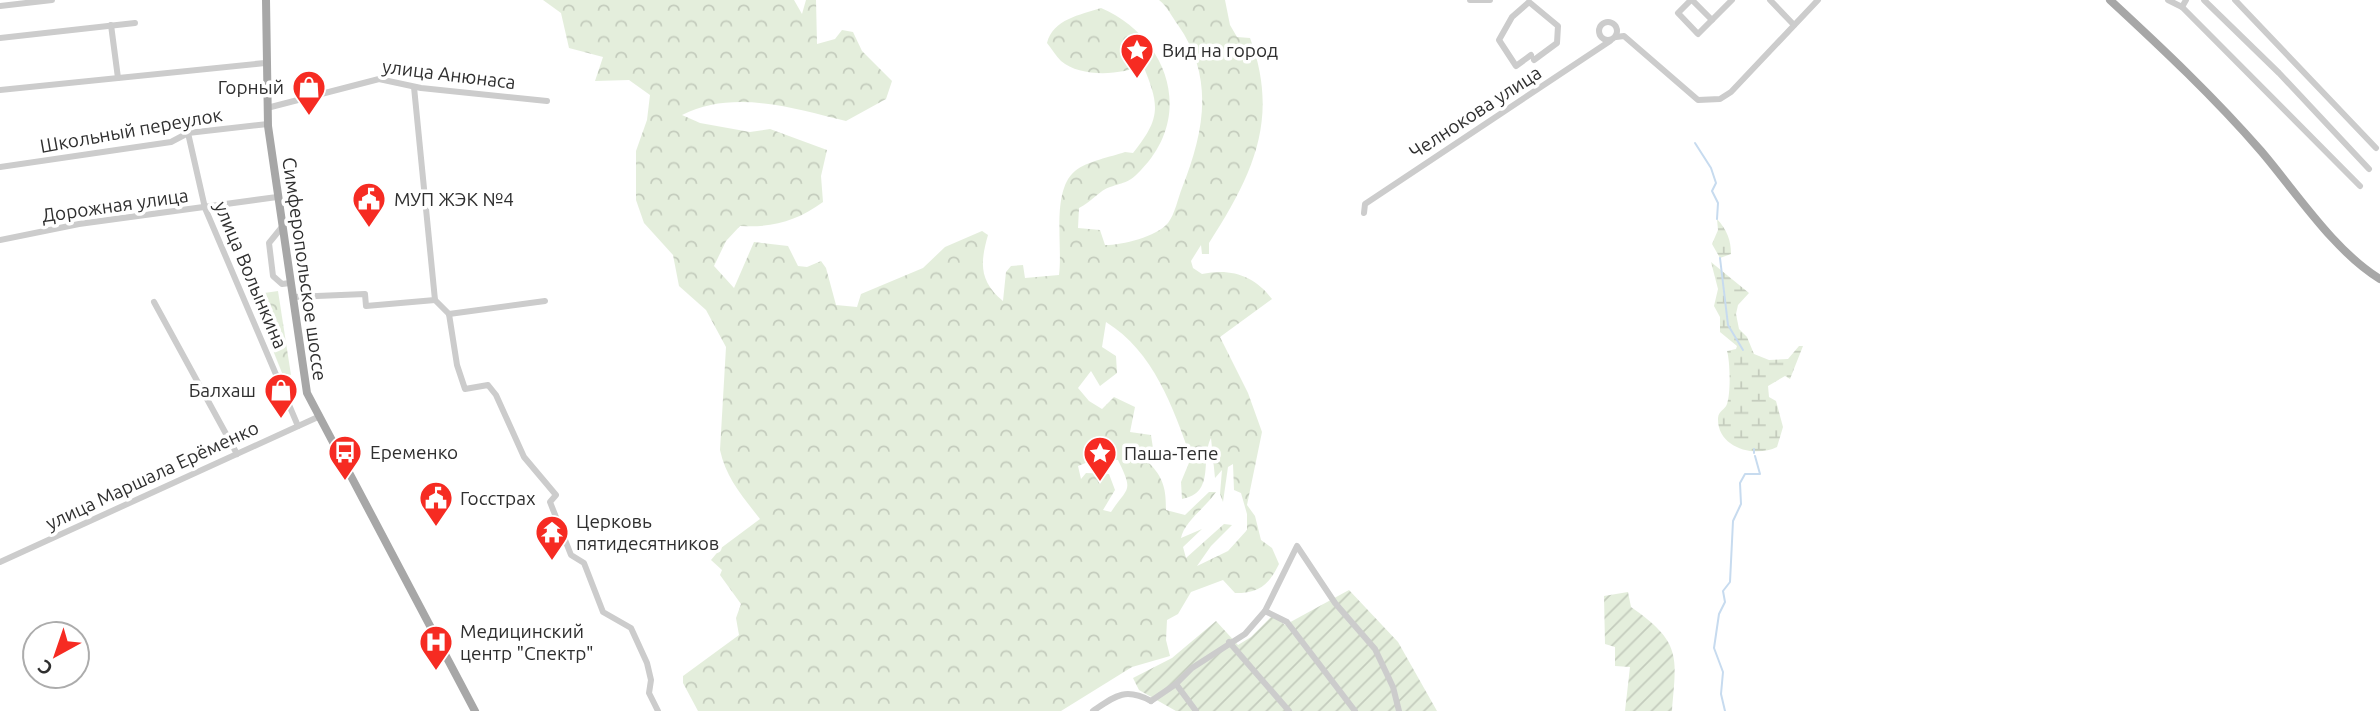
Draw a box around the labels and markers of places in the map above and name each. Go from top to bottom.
place icon: Вид на город [1118,31,1156,80]
place label: Вид на город [1162,39,1278,61]
shop icon: Горный [290,68,328,117]
place label: Горный [218,76,284,98]
public building icon: МУП ЖЭК №4 [350,180,388,229]
place label: МУП ЖЭК №4 [394,188,514,210]
shop icon: Балхаш [262,371,300,420]
place label: Балхаш [189,379,256,401]
bus stop icon: Еременко [326,433,364,482]
place icon: Паша-Тепе [1081,434,1119,483]
place label: Еременко [370,441,458,463]
place label: Паша-Тепе [1124,442,1218,464]
public building icon: Госстрах [417,479,455,528]
place label: Госстрах [460,487,536,509]
place label: Церковь пятидесятников [576,510,719,554]
temple icon: Церковь пятидесятников [533,513,571,562]
place label: Медицинский центр "Спектр" [460,620,594,664]
hospital icon: Медицинский центр "Спектр" [417,623,455,672]

